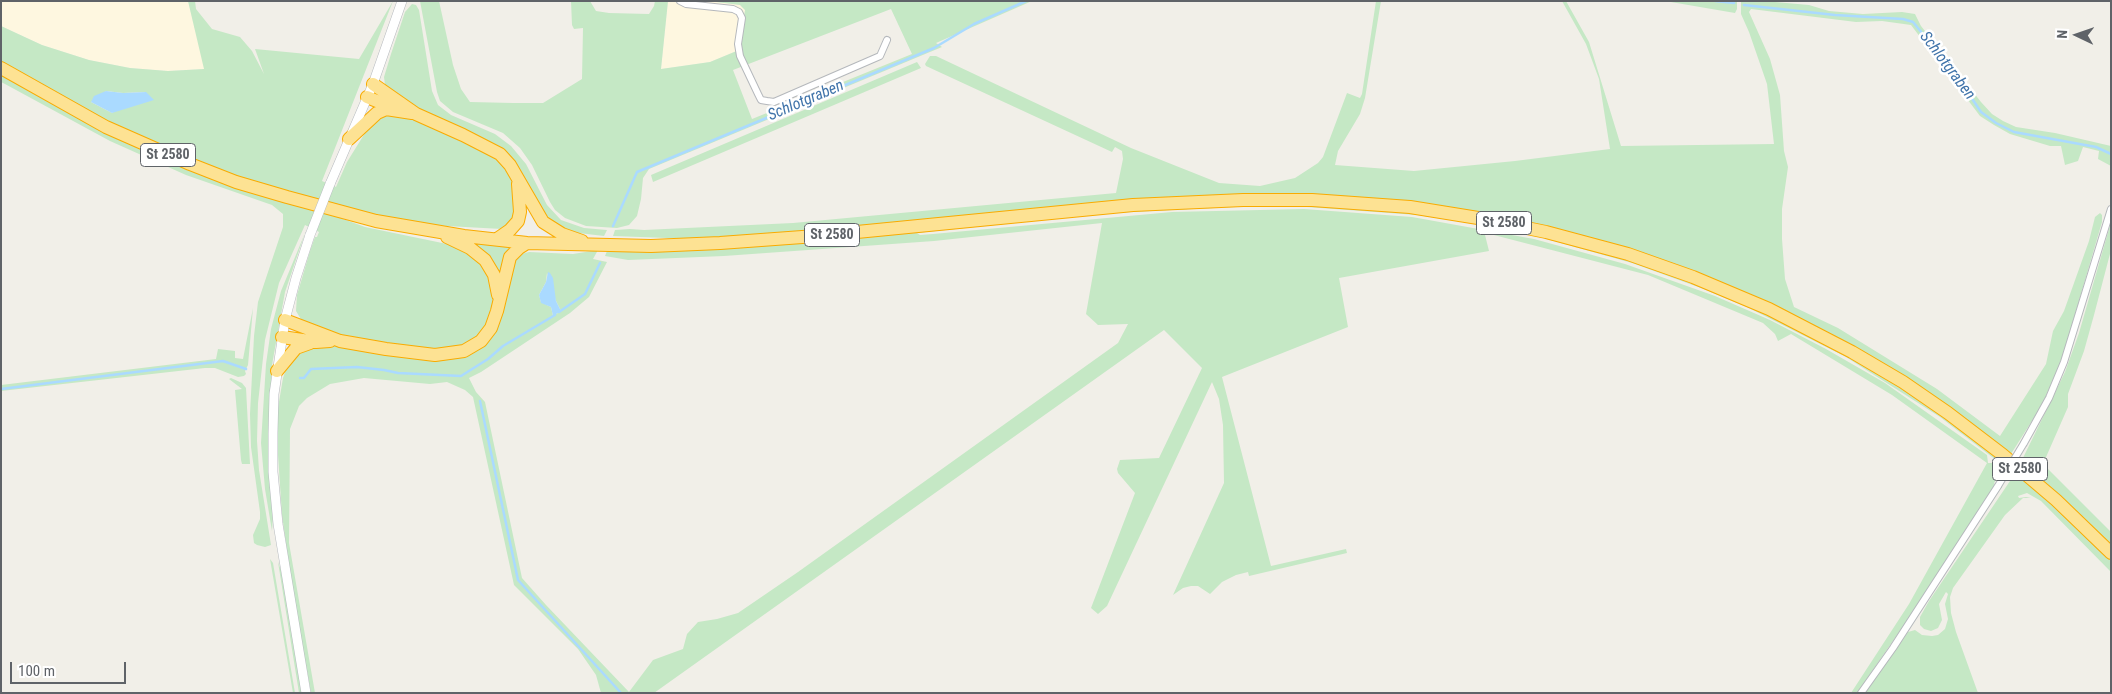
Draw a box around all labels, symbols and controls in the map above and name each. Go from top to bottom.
north arrow [2052,10,2102,60]
water label: Schlotgraben [1915,28,1979,104]
text: N [2054,30,2070,39]
water label: Schlotgraben [765,76,847,126]
road number: St 2580 [140,144,196,166]
road number: St 2580 [1476,212,1532,234]
road number: St 2580 [804,224,860,246]
road number: St 2580 [1992,458,2048,480]
scale bar [12,652,129,684]
text: 100 m [18,662,55,680]

